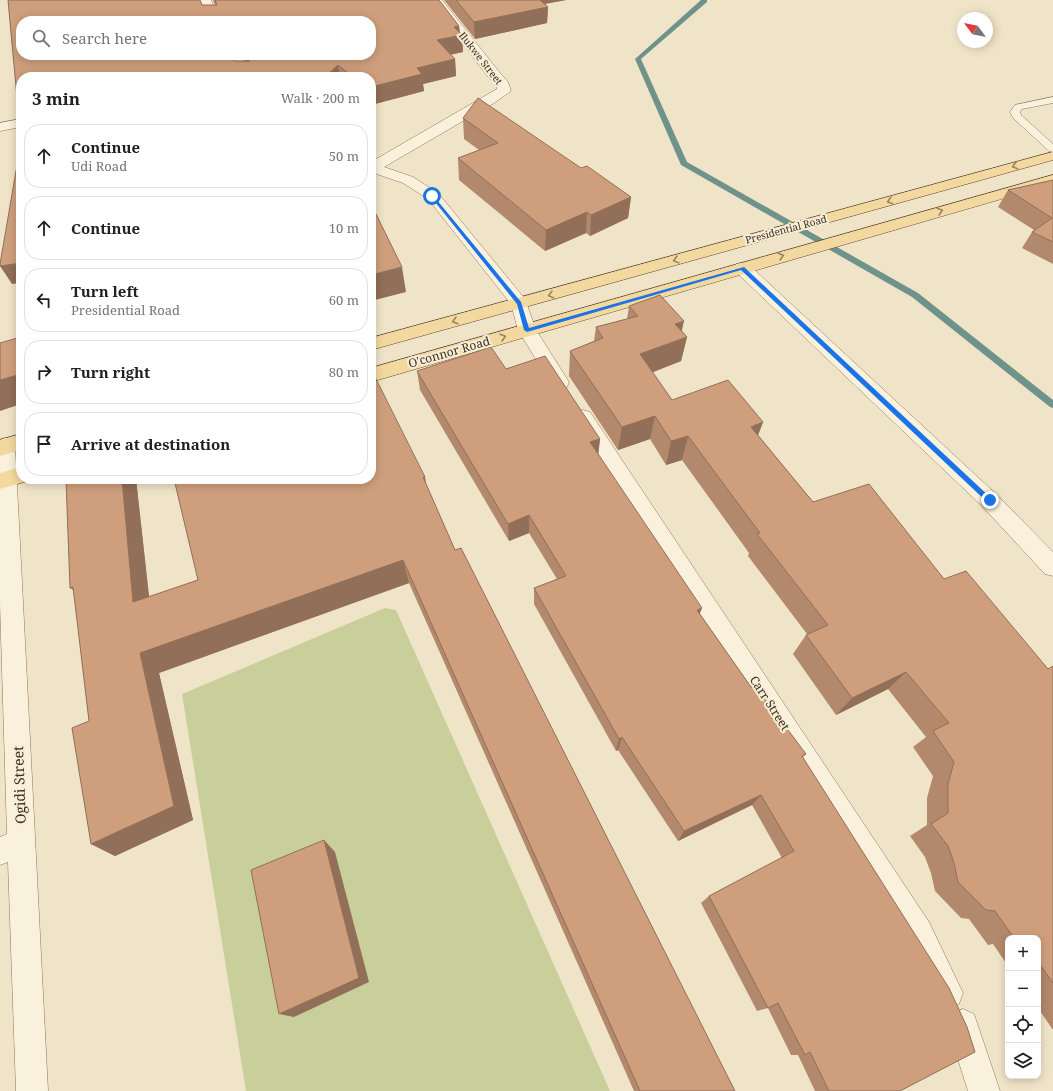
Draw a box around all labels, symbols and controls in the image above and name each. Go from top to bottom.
north arrow [957,12,993,48]
search box [16,16,376,60]
icon: search [30,27,52,49]
text: Search here [62,28,147,48]
street label: Ilukwe Street [456,29,506,88]
text: 3 min [32,87,80,110]
text: Walk · 200 m [281,89,360,107]
text: Continue [71,137,140,157]
icon: ahead [33,145,55,167]
text: 50 m [329,147,359,165]
text: Udi Road [71,157,127,175]
one-way arrow [1012,161,1019,170]
route start [423,187,441,205]
one-way arrow [887,196,894,205]
one-way arrow [936,207,943,216]
street label: Presidential Road [744,211,828,247]
icon: ahead [33,217,55,239]
text: Continue [71,218,140,238]
text: 10 m [329,219,359,237]
one-way arrow [778,252,785,261]
one-way arrow [673,255,680,264]
text: Turn left [71,281,139,301]
icon: left [33,289,55,311]
one-way arrow [547,290,554,298]
text: 60 m [329,291,359,309]
text: Presidential Road [71,301,180,319]
one-way arrow [451,316,458,325]
street label: O'connor Road [406,332,492,372]
one-way arrow [499,333,506,342]
icon: right [33,361,55,383]
text: Turn right [71,362,150,382]
text: 80 m [329,363,359,381]
icon: arrive [33,433,55,455]
text: Arrive at destination [71,434,230,454]
route end [981,491,999,509]
street label: Carr Street [746,672,794,734]
street label: Ogidi Street [8,746,30,824]
map controls [1005,935,1041,1079]
button: + [1005,935,1041,971]
button: − [1005,971,1041,1007]
button: locate [1005,1007,1041,1043]
button: layers [1005,1043,1041,1079]

